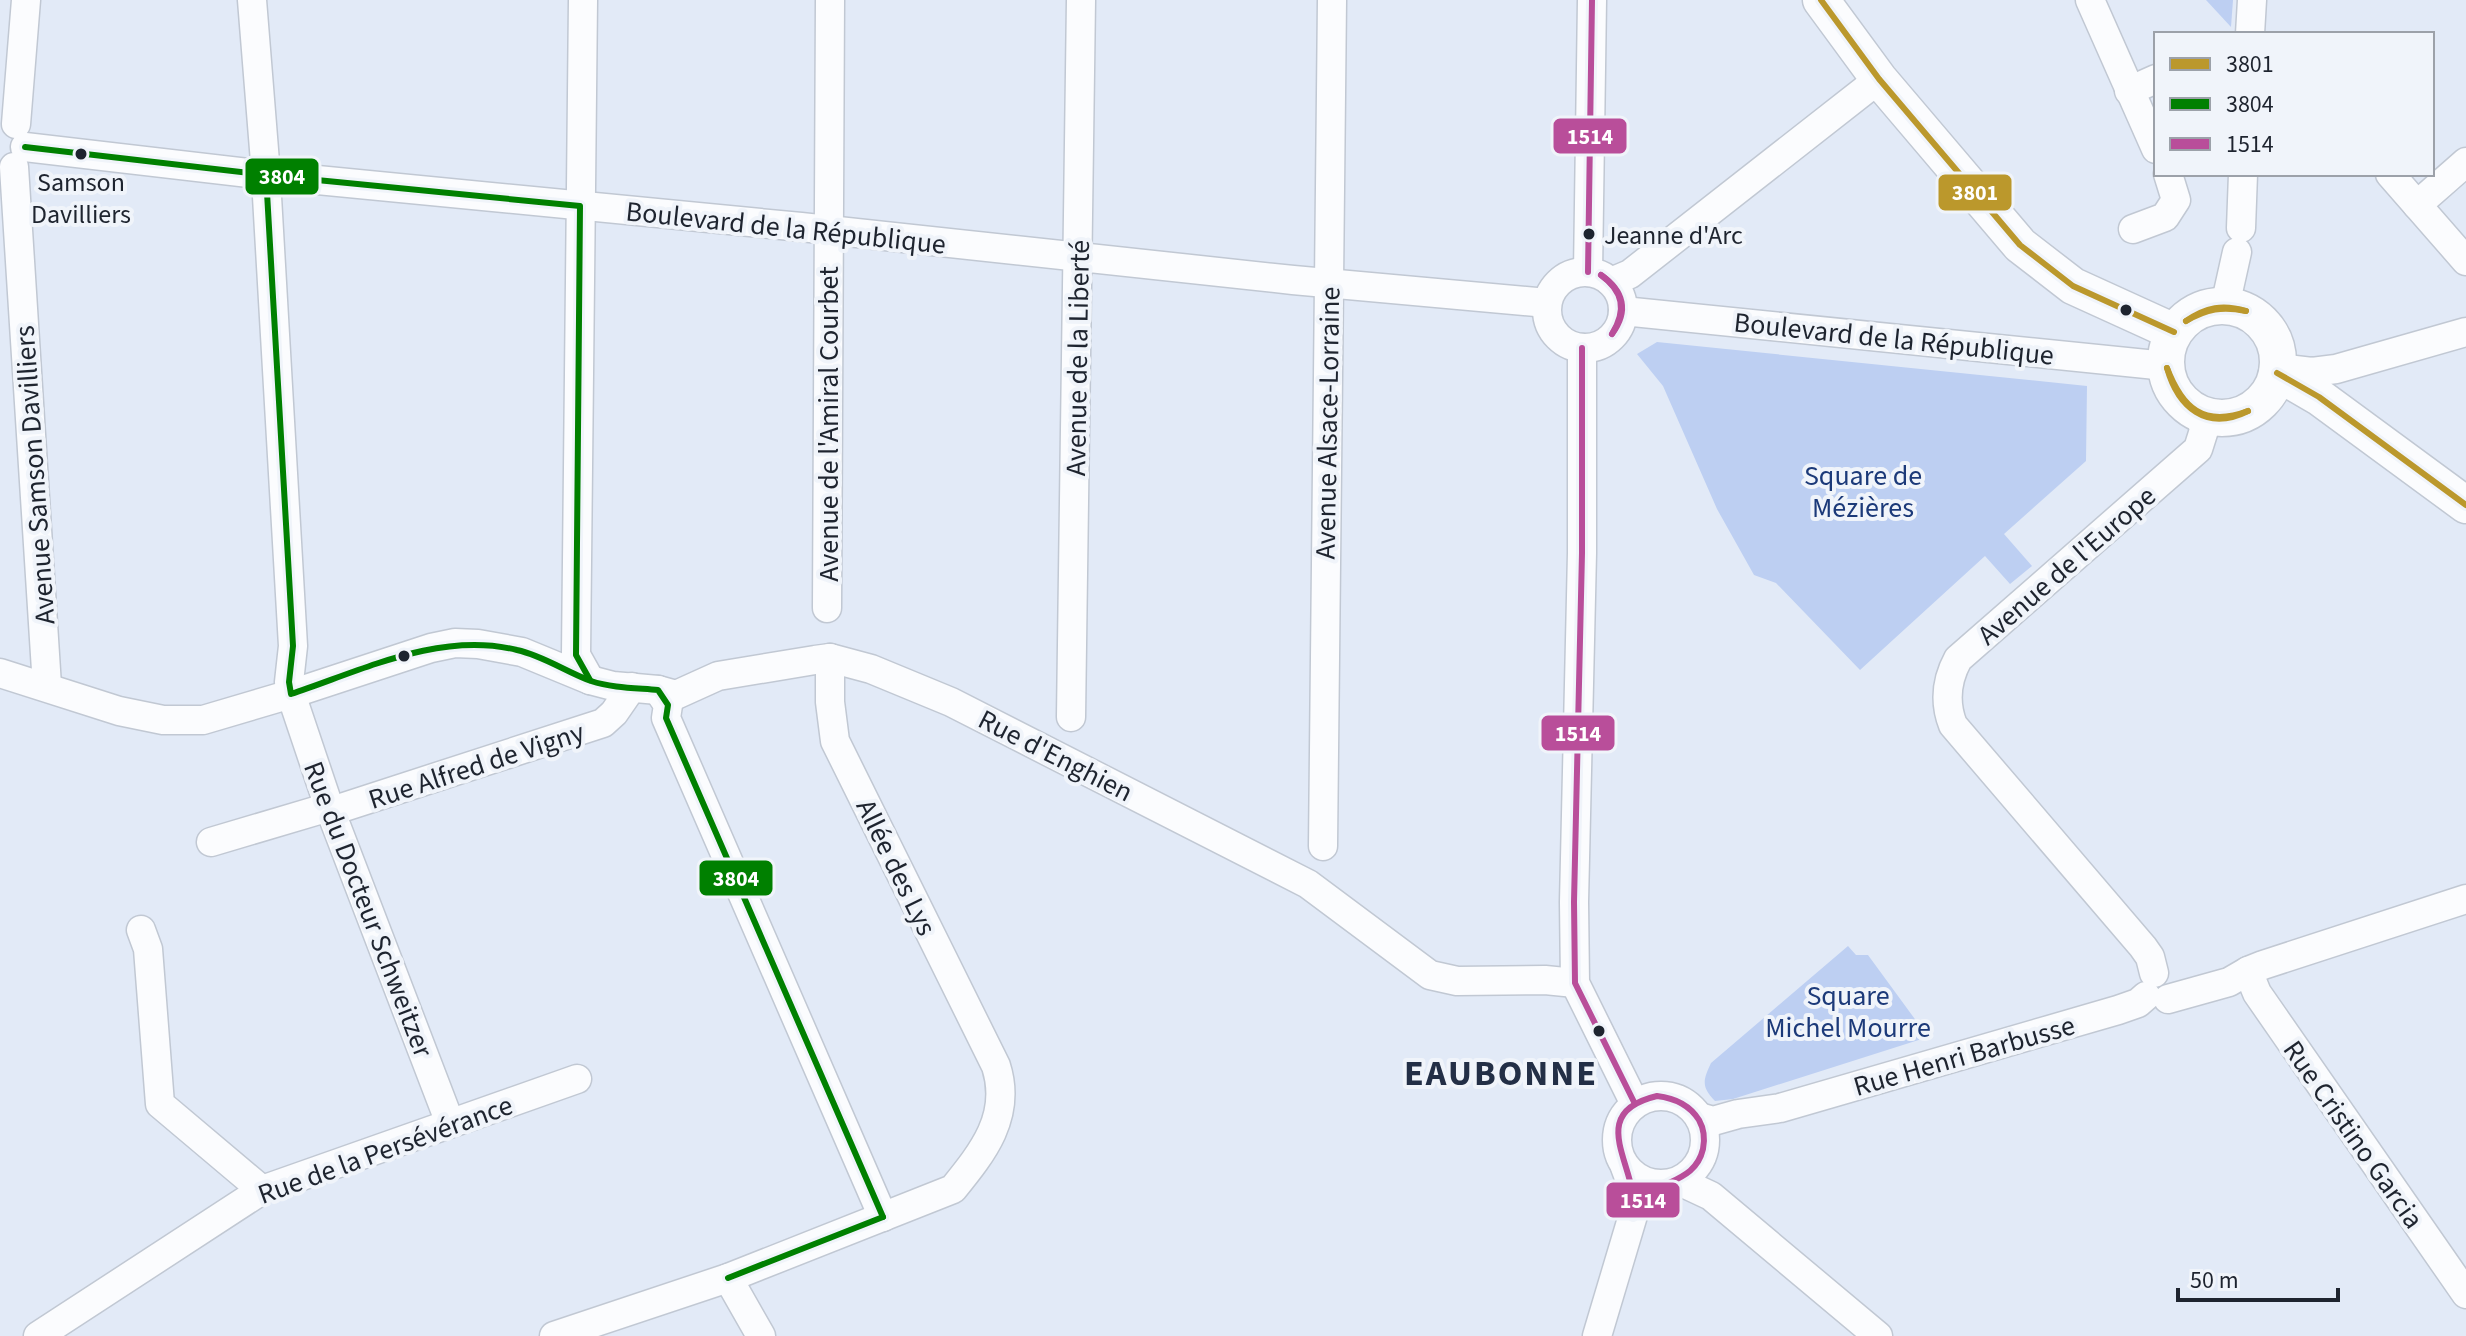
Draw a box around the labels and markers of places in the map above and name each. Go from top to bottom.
marker: Samson Davilliers [73,146,89,162]
place label: Samson Davilliers [31,164,131,233]
place label: Jeanne d'Arc [1604,217,1743,254]
marker: Jeanne d'Arc [1581,226,1597,242]
unlabelled marker [2118,302,2134,318]
unlabelled marker [396,648,412,664]
unlabelled marker [1591,1023,1607,1039]

